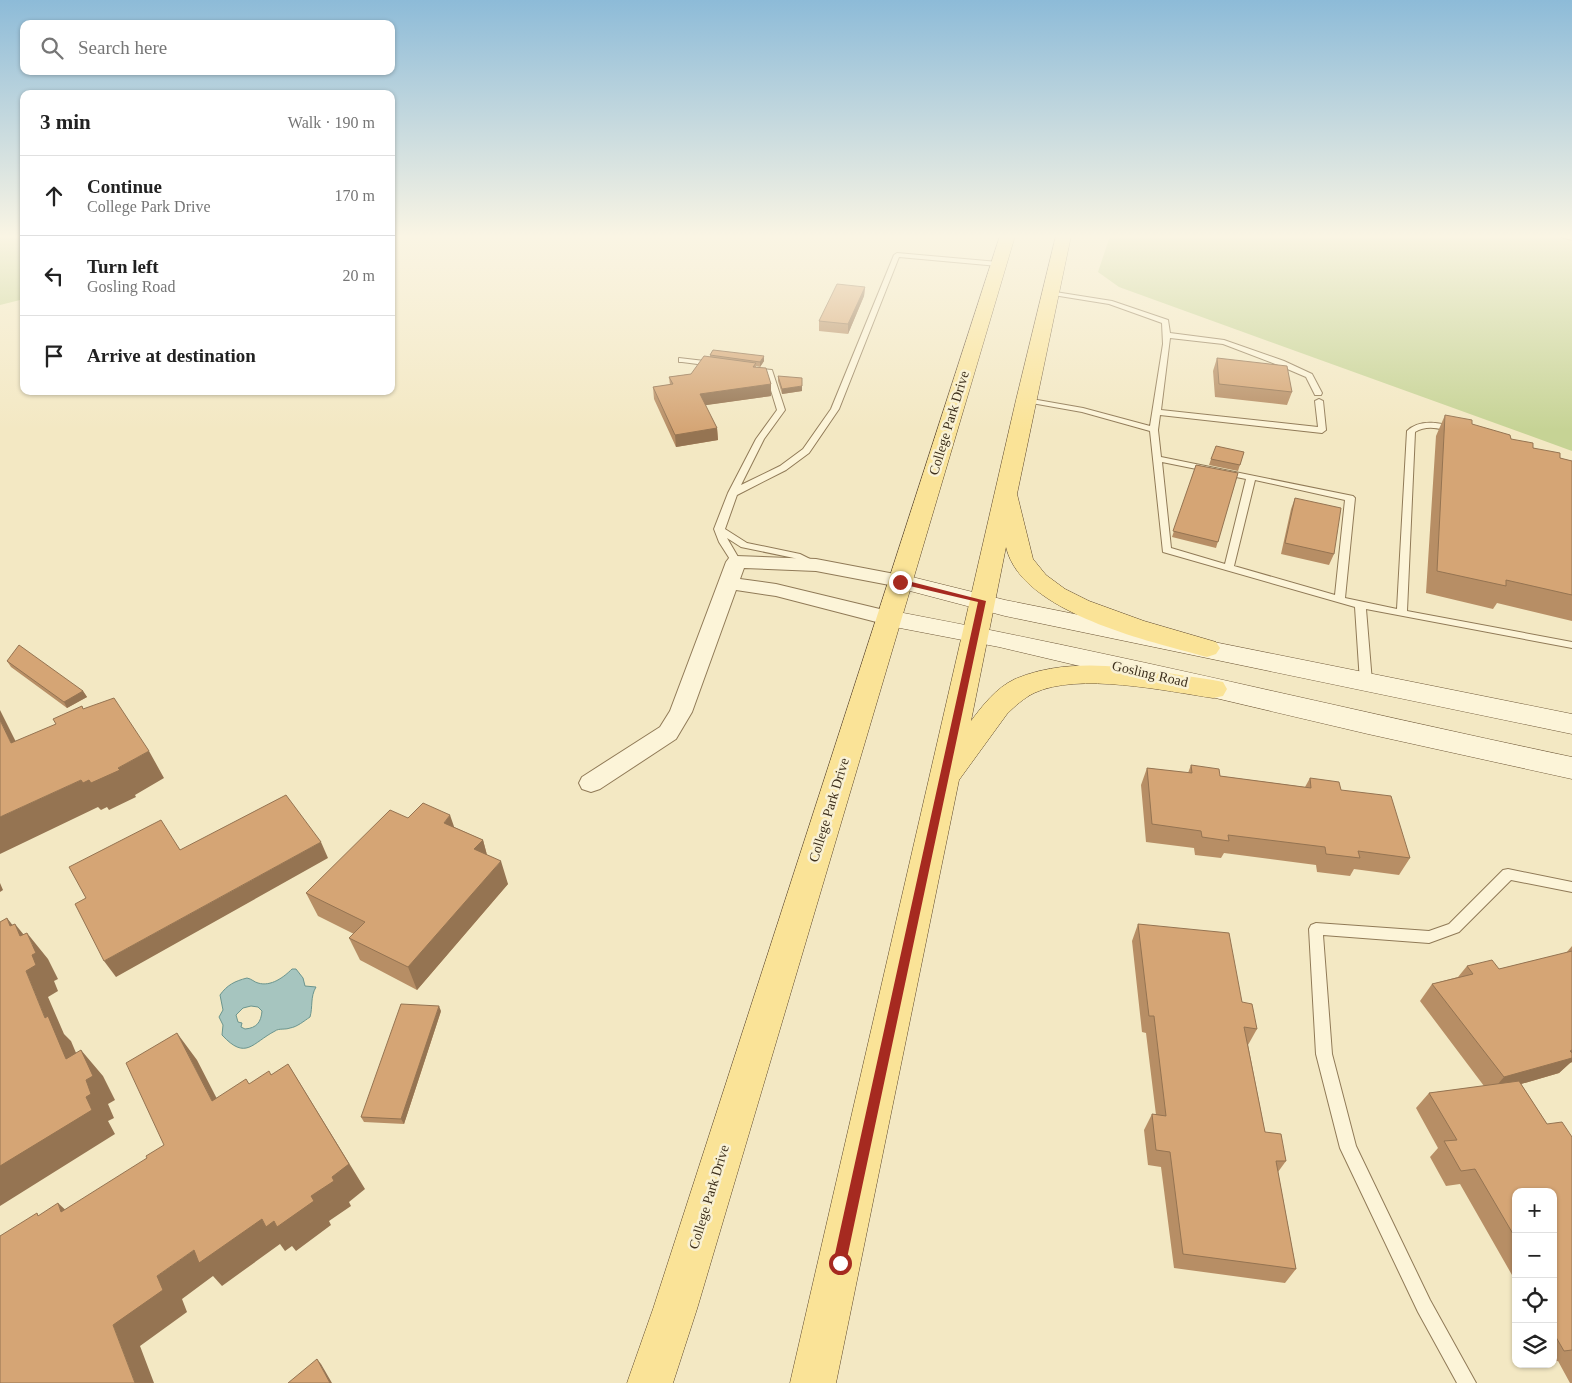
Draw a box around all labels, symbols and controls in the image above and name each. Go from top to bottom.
search box [20,20,395,75]
icon: search [38,34,66,62]
text: Search here [78,37,167,58]
text: 3 min [40,110,91,134]
text: Walk · 190 m [288,114,375,131]
text: Continue [87,176,162,197]
icon: ahead [40,182,68,210]
text: 170 m [335,187,375,204]
text: College Park Drive [87,198,211,215]
text: Turn left [87,256,159,277]
icon: left [40,262,68,290]
text: 20 m [343,267,375,284]
text: Gosling Road [87,278,175,295]
icon: arrive [40,342,68,370]
text: Arrive at destination [87,345,256,366]
street label: College Park Drive [926,369,972,477]
route end [889,571,912,594]
street label: Gosling Road [1111,658,1189,690]
street label: College Park Drive [806,756,852,864]
street label: College Park Drive [686,1143,732,1251]
map controls [1512,1188,1557,1368]
button: + [1512,1188,1557,1233]
button: − [1512,1233,1557,1278]
route start [829,1252,852,1275]
button: locate [1512,1278,1557,1323]
button: layers [1512,1323,1557,1368]

